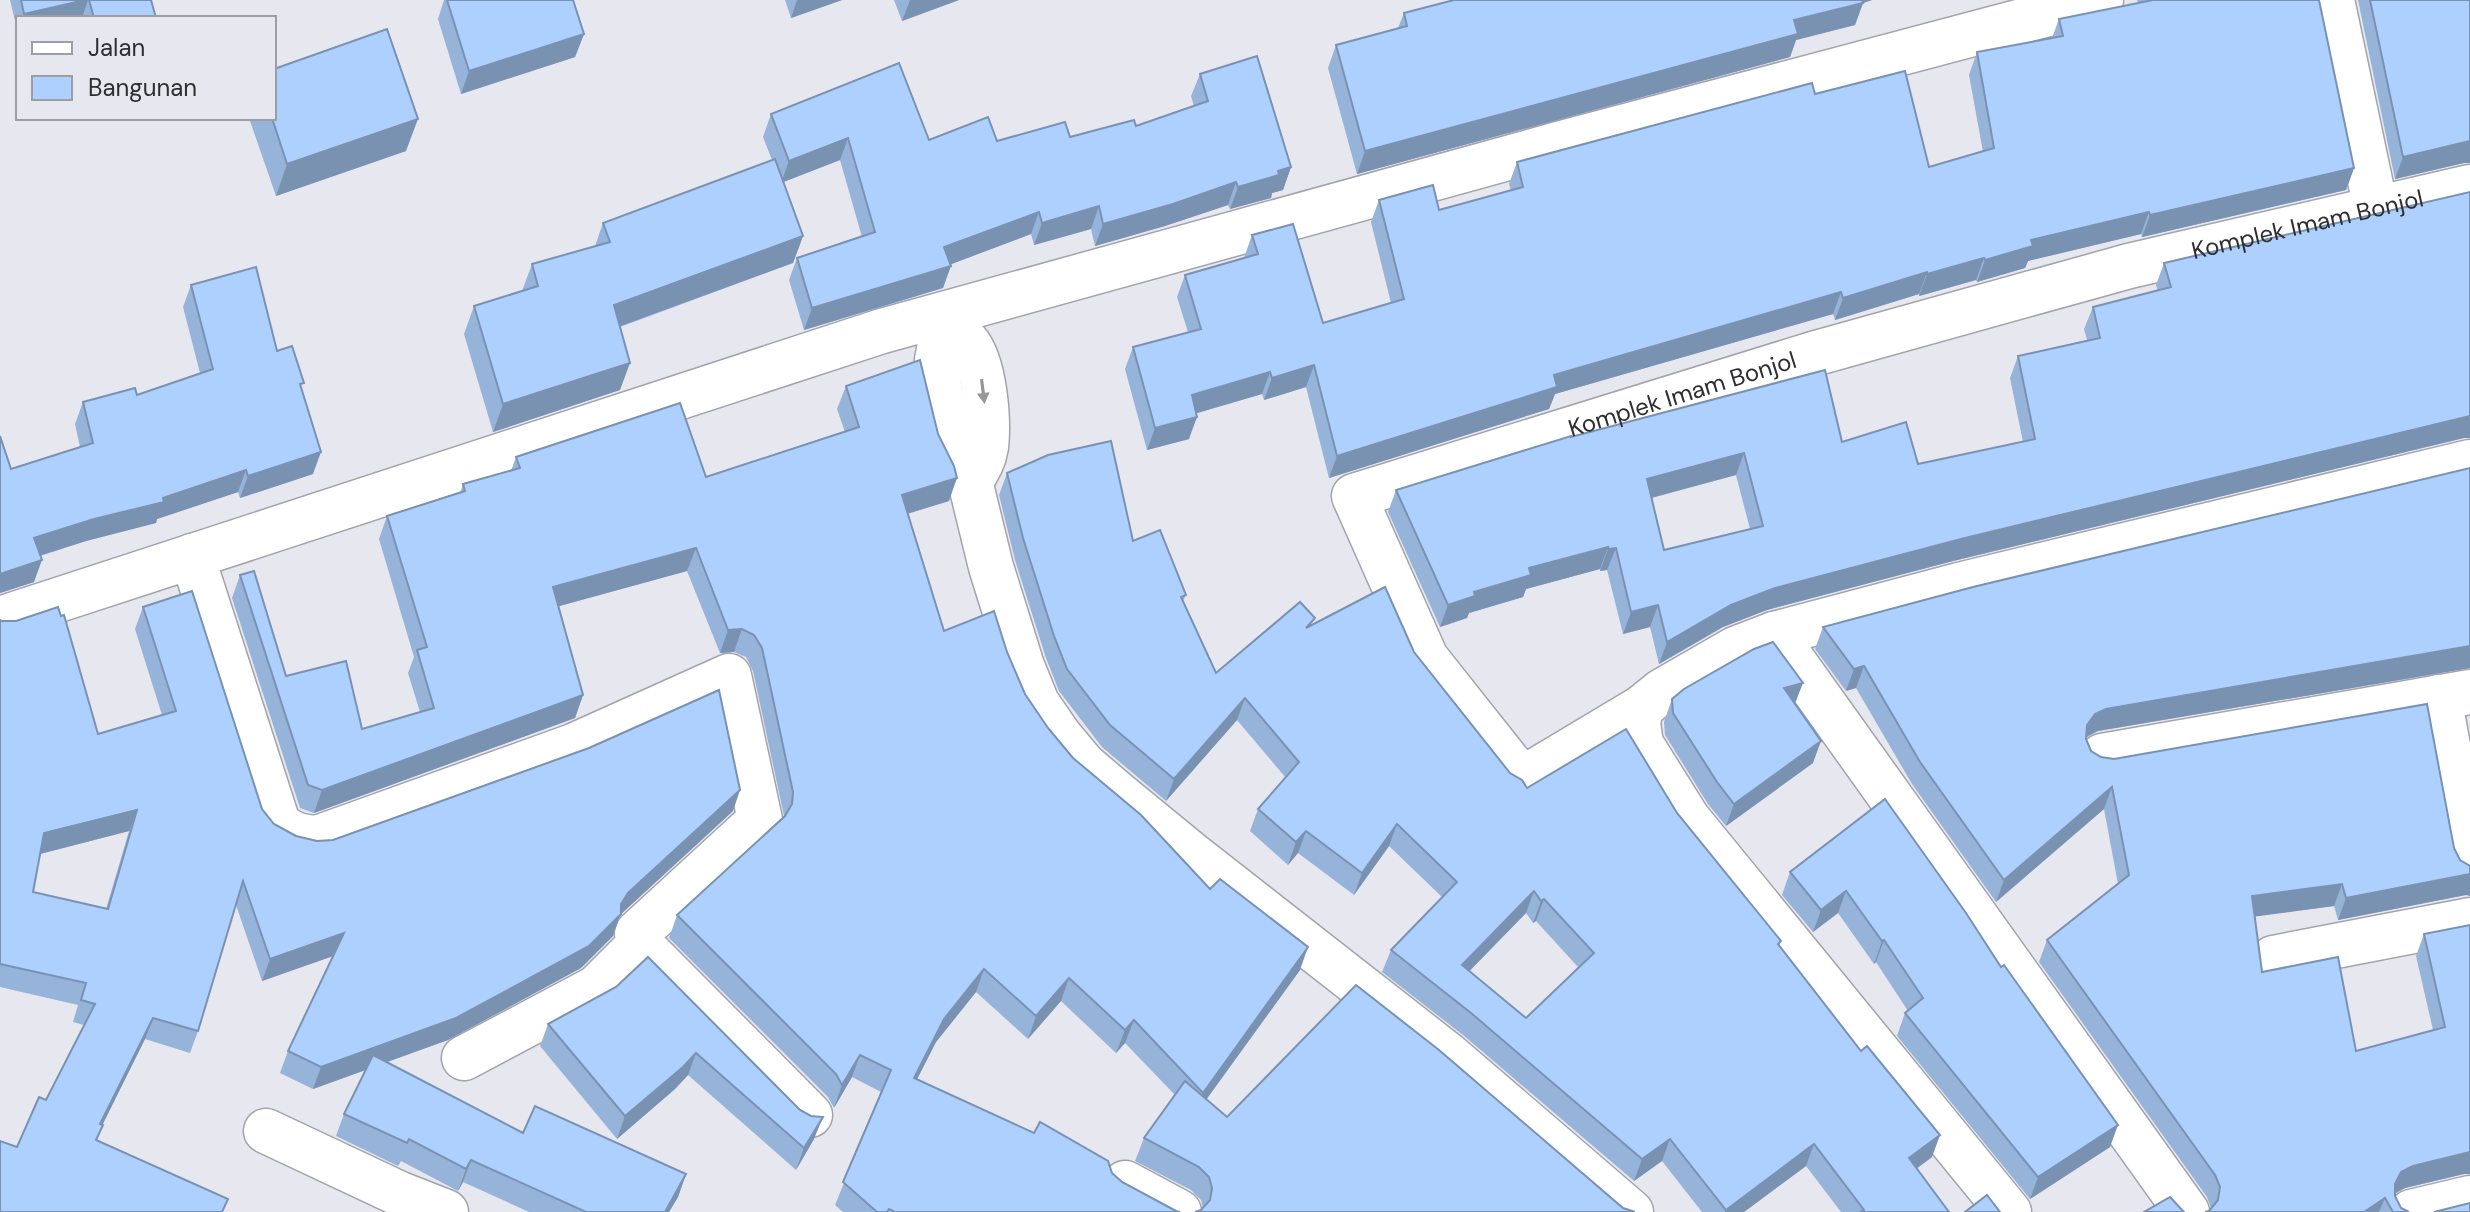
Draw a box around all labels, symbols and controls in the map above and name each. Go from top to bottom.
legend [16,16,276,120]
text: Jalan [88,32,145,63]
text: Bangunan [88,72,197,103]
street label: Komplek Imam Bonjol [2188,182,2426,266]
street label: Komplek Imam Bonjol [1564,344,1800,444]
one-way arrow [977,379,990,404]

